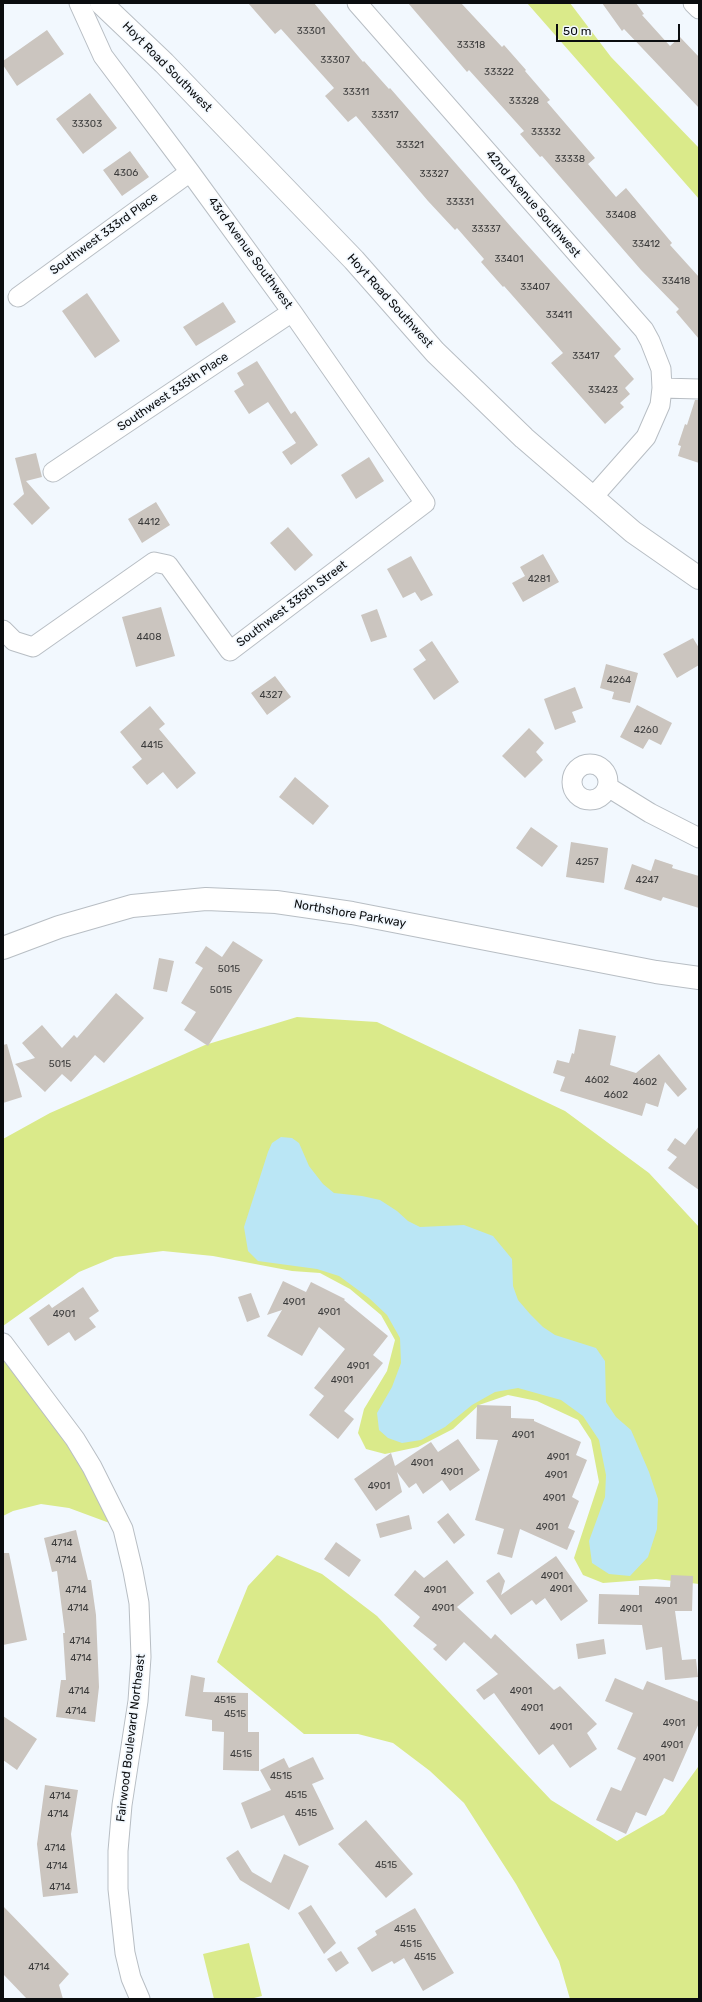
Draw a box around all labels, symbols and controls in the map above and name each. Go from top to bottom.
scale bar [558,16,682,42]
street label: Hoyt Road Southwest [119,19,215,115]
text: 50 m [563,24,591,38]
house number: 33301 [297,25,325,37]
house number: 33318 [457,39,485,51]
house number: 33307 [320,54,350,66]
house number: 33322 [484,66,514,78]
house number: 33311 [343,86,369,98]
house number: 33328 [509,95,539,107]
house number: 33317 [371,109,399,121]
house number: 33303 [72,118,102,130]
house number: 33332 [531,126,561,138]
house number: 33321 [396,139,424,151]
street label: 42nd Avenue Southwest [483,147,583,261]
house number: 33338 [555,153,585,165]
house number: 4306 [114,167,138,179]
house number: 33327 [419,168,449,180]
street label: Southwest 333rd Place [47,190,161,278]
street label: 43rd Avenue Southwest [205,194,295,312]
house number: 33331 [446,196,474,208]
house number: 33408 [606,209,636,221]
house number: 33337 [471,223,501,235]
house number: 33412 [632,238,660,250]
street label: Hoyt Road Southwest [344,251,436,351]
house number: 33401 [495,253,523,265]
house number: 33418 [662,275,690,287]
house number: 33407 [520,281,550,293]
house number: 33411 [546,309,572,321]
street label: Southwest 335th Place [115,350,231,434]
house number: 33417 [572,350,600,362]
house number: 33423 [588,384,618,396]
house number: 4412 [138,516,160,528]
street label: Southwest 335th Street [234,558,350,650]
house number: 4281 [528,573,550,585]
house number: 4408 [136,631,162,643]
house number: 4264 [607,674,631,686]
house number: 4327 [259,689,283,701]
house number: 4260 [634,724,658,736]
house number: 4415 [141,739,163,751]
house number: 4257 [575,856,599,868]
house number: 4247 [635,874,659,886]
street label: Northshore Parkway [293,897,407,931]
house number: 5015 [218,963,240,975]
house number: 5015 [210,984,232,996]
house number: 5015 [49,1058,71,1070]
house number: 4602 [585,1074,609,1086]
house number: 4602 [633,1076,657,1088]
house number: 4602 [604,1089,628,1101]
house number: 4901 [283,1296,305,1308]
house number: 4901 [318,1306,340,1318]
house number: 4901 [53,1308,75,1320]
house number: 4901 [347,1360,369,1372]
house number: 4901 [331,1374,353,1386]
house number: 4901 [512,1429,534,1441]
house number: 4901 [547,1451,569,1463]
house number: 4901 [411,1457,433,1469]
house number: 4901 [441,1466,463,1478]
house number: 4901 [545,1469,567,1481]
house number: 4901 [368,1480,390,1492]
house number: 4901 [543,1492,565,1504]
house number: 4901 [536,1521,558,1533]
house number: 4714 [51,1537,73,1549]
house number: 4714 [55,1554,77,1566]
house number: 4901 [541,1570,563,1582]
house number: 4901 [550,1583,572,1595]
house number: 4714 [65,1584,87,1596]
house number: 4901 [424,1584,446,1596]
house number: 4901 [655,1595,677,1607]
house number: 4714 [67,1602,89,1614]
house number: 4901 [432,1602,454,1614]
house number: 4901 [620,1603,642,1615]
house number: 4714 [69,1635,91,1647]
house number: 4714 [70,1652,92,1664]
street label: Fairwood Boulevard Northeast [114,1653,148,1823]
house number: 4714 [68,1685,90,1697]
house number: 4901 [510,1685,532,1697]
house number: 4515 [214,1694,236,1706]
house number: 4901 [521,1702,543,1714]
house number: 4714 [65,1705,87,1717]
house number: 4515 [224,1708,246,1720]
house number: 4901 [663,1717,685,1729]
house number: 4901 [550,1721,572,1733]
house number: 4901 [661,1739,683,1751]
house number: 4515 [230,1748,252,1760]
house number: 4901 [643,1752,665,1764]
house number: 4515 [270,1770,292,1782]
house number: 4515 [285,1789,307,1801]
house number: 4714 [49,1790,71,1802]
house number: 4515 [295,1807,317,1819]
house number: 4714 [47,1808,69,1820]
house number: 4714 [44,1842,66,1854]
house number: 4515 [375,1859,397,1871]
house number: 4714 [46,1860,68,1872]
house number: 4714 [49,1881,71,1893]
house number: 4515 [394,1923,416,1935]
house number: 4515 [400,1938,422,1950]
house number: 4515 [414,1951,436,1963]
house number: 4714 [28,1961,50,1973]

